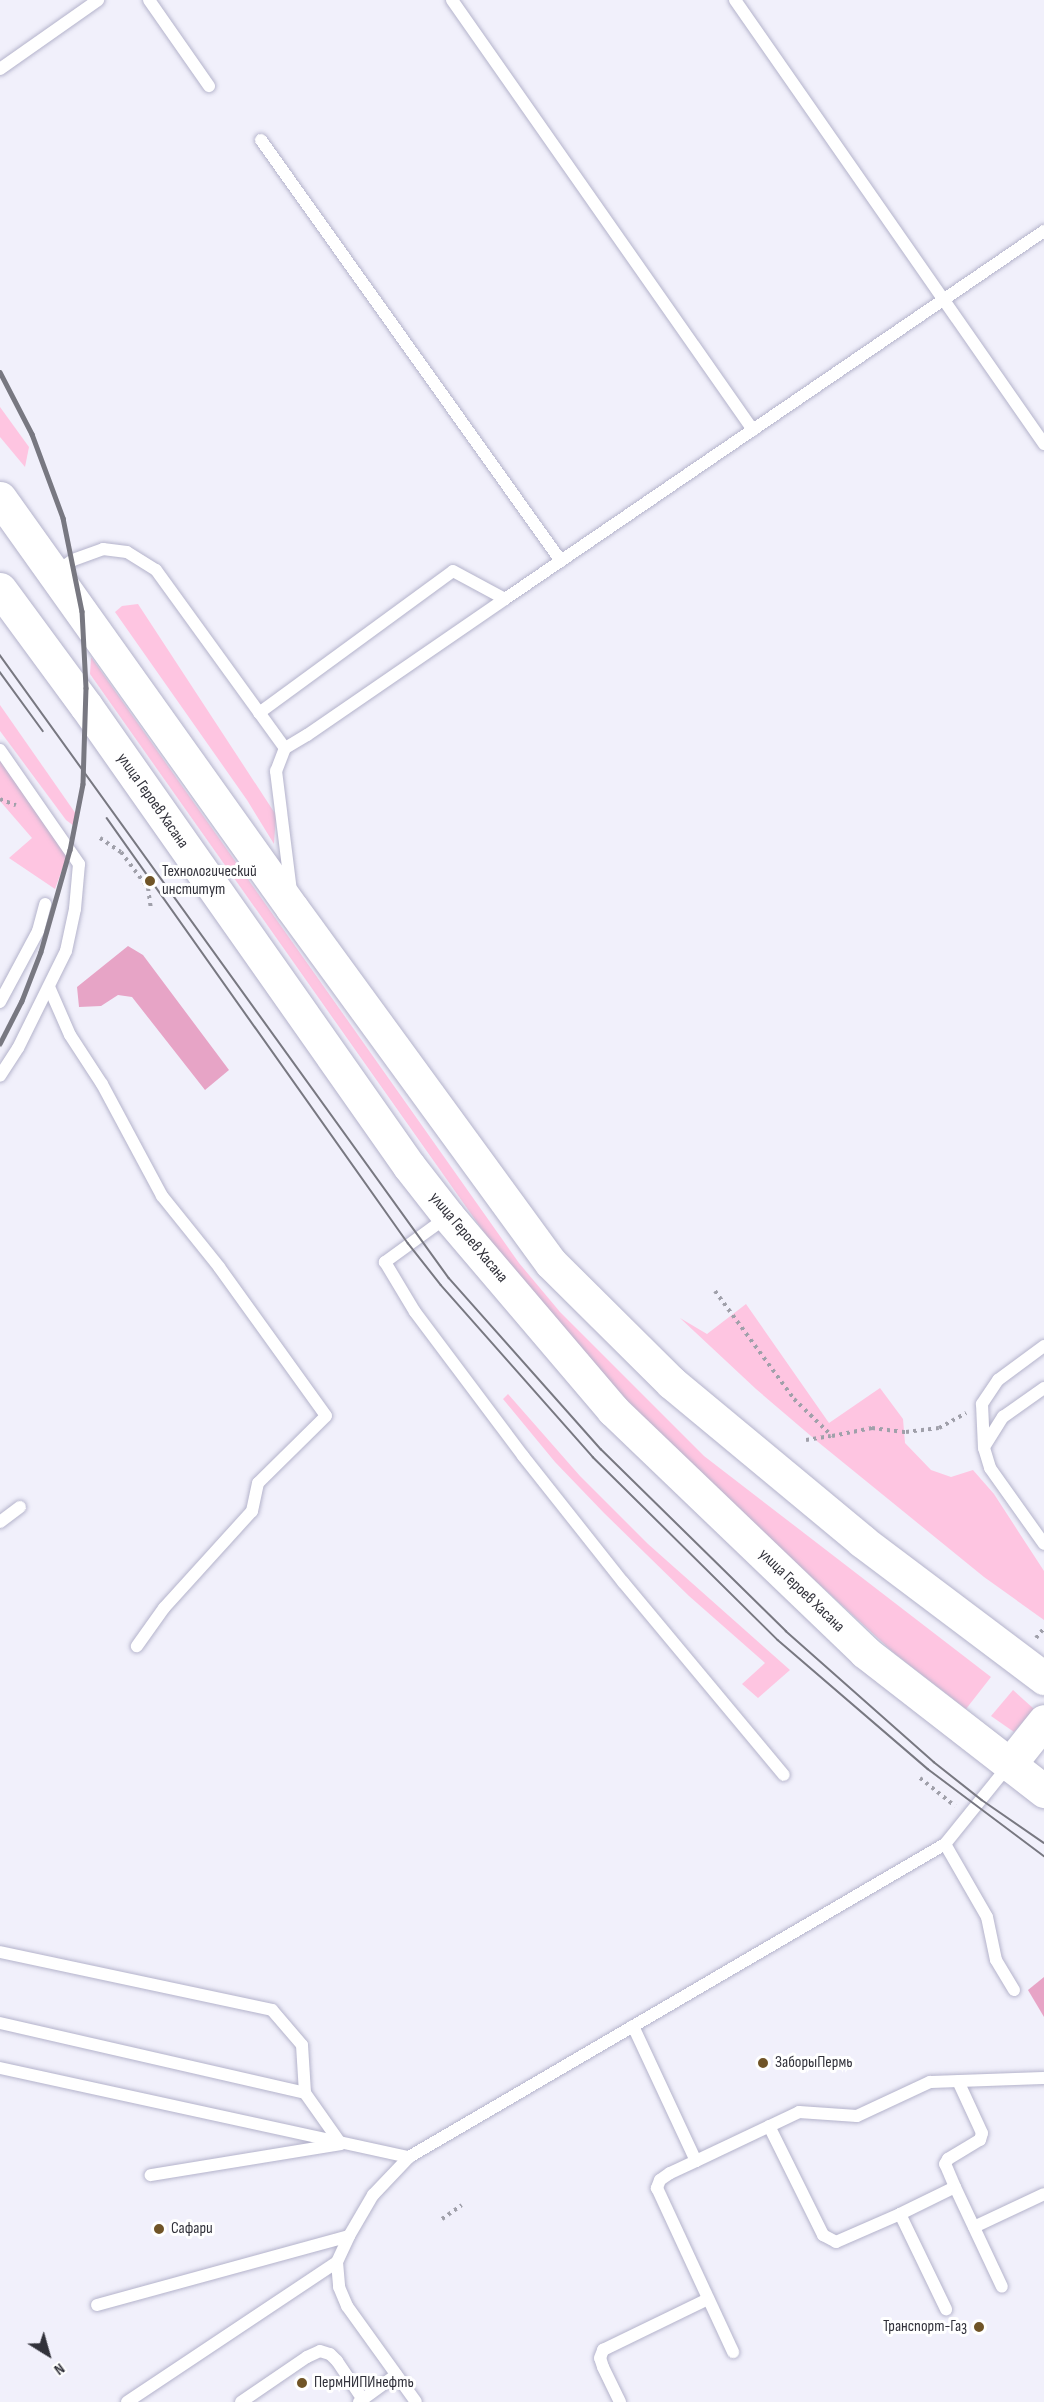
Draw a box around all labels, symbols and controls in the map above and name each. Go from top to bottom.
street label: улица Героев Хасана [112,750,192,852]
place label: Технологический институт [162,862,257,900]
marker: Технологический институт [143,874,157,888]
street label: улица Героев Хасана [425,1189,511,1287]
street label: улица Героев Хасана [754,1545,848,1637]
place label: ЗаборыПермь [775,2053,853,2073]
marker: ЗаборыПермь [756,2056,770,2070]
place label: Сафари [171,2219,213,2239]
marker: Сафари [152,2222,166,2236]
place label: Транспорт-Газ [883,2317,967,2337]
marker: Транспорт-Газ [972,2320,986,2334]
north arrow [18,2324,78,2384]
text: N [50,2359,68,2379]
place label: ПермНИПИнефть [314,2373,414,2393]
marker: ПермНИПИнефть [295,2376,309,2390]

